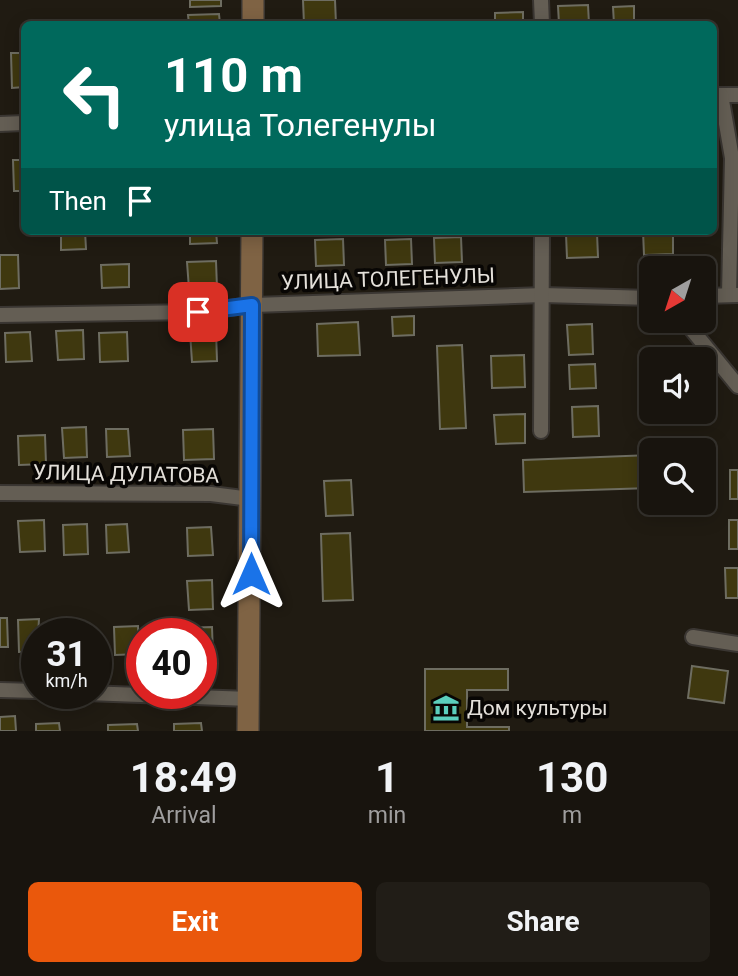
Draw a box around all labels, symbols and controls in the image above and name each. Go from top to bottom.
text: 110 m [164,47,303,104]
icon: left [49,49,140,140]
text: улица Толегенулы [164,106,437,144]
icon: arrive [121,182,159,220]
text: Then [49,186,107,216]
north arrow [639,256,716,332]
map controls [639,256,716,515]
street label: УЛИЦА ТОЛЕГЕНУЛЫ [281,263,495,295]
pin [168,282,228,342]
icon: arrive [179,293,217,331]
button: sound [639,347,716,424]
button: search [639,438,716,515]
street label: УЛИЦА ДУЛАТОВА [33,460,220,488]
position arrow [214,537,288,611]
speed limit sign: 40 [126,618,217,709]
text: 31 [46,634,87,675]
text: km/h [45,670,88,691]
museum icon: Дом культуры [431,693,461,723]
place label: Дом культуры [467,696,608,720]
text: 18:49 [130,753,238,802]
text: 1 [375,753,399,802]
text: 130 [536,753,608,802]
text: Arrival [151,802,217,829]
text: min [368,802,406,829]
text: m [562,802,582,829]
button: Exit [28,882,362,962]
button: Share [376,882,710,962]

